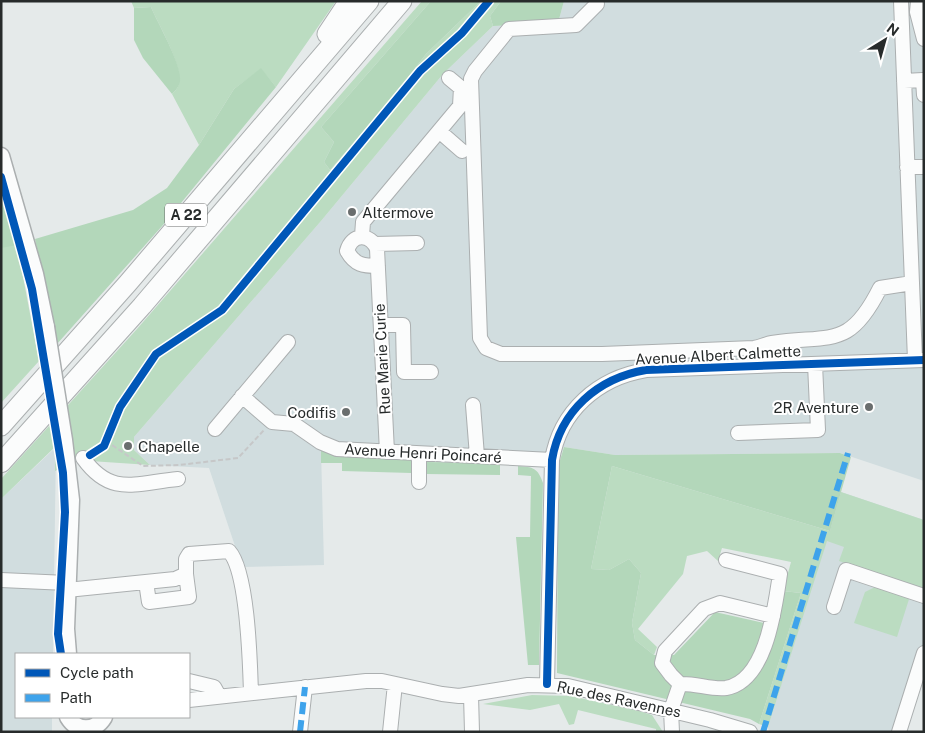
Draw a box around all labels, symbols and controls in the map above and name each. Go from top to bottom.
north arrow [860,15,910,65]
text: N [884,20,902,39]
road number: A 22 [165,204,207,226]
place label: Altermove [362,204,434,221]
marker: Altermove [346,206,358,218]
street label: Rue Marie Curie [371,303,393,415]
street label: Avenue Albert Calmette [635,342,801,368]
place label: 2R Aventure [773,399,859,416]
marker: 2R Aventure [863,401,875,413]
place label: Codifis [287,404,336,421]
marker: Codifis [340,406,352,418]
place label: Chapelle [138,438,200,455]
marker: Chapelle [122,440,134,452]
street label: Avenue Henri Poincaré [344,440,502,466]
legend [15,653,190,718]
text: Cycle path [60,664,134,681]
street label: Rue des Ravennes [555,678,683,720]
text: Path [60,689,92,706]

